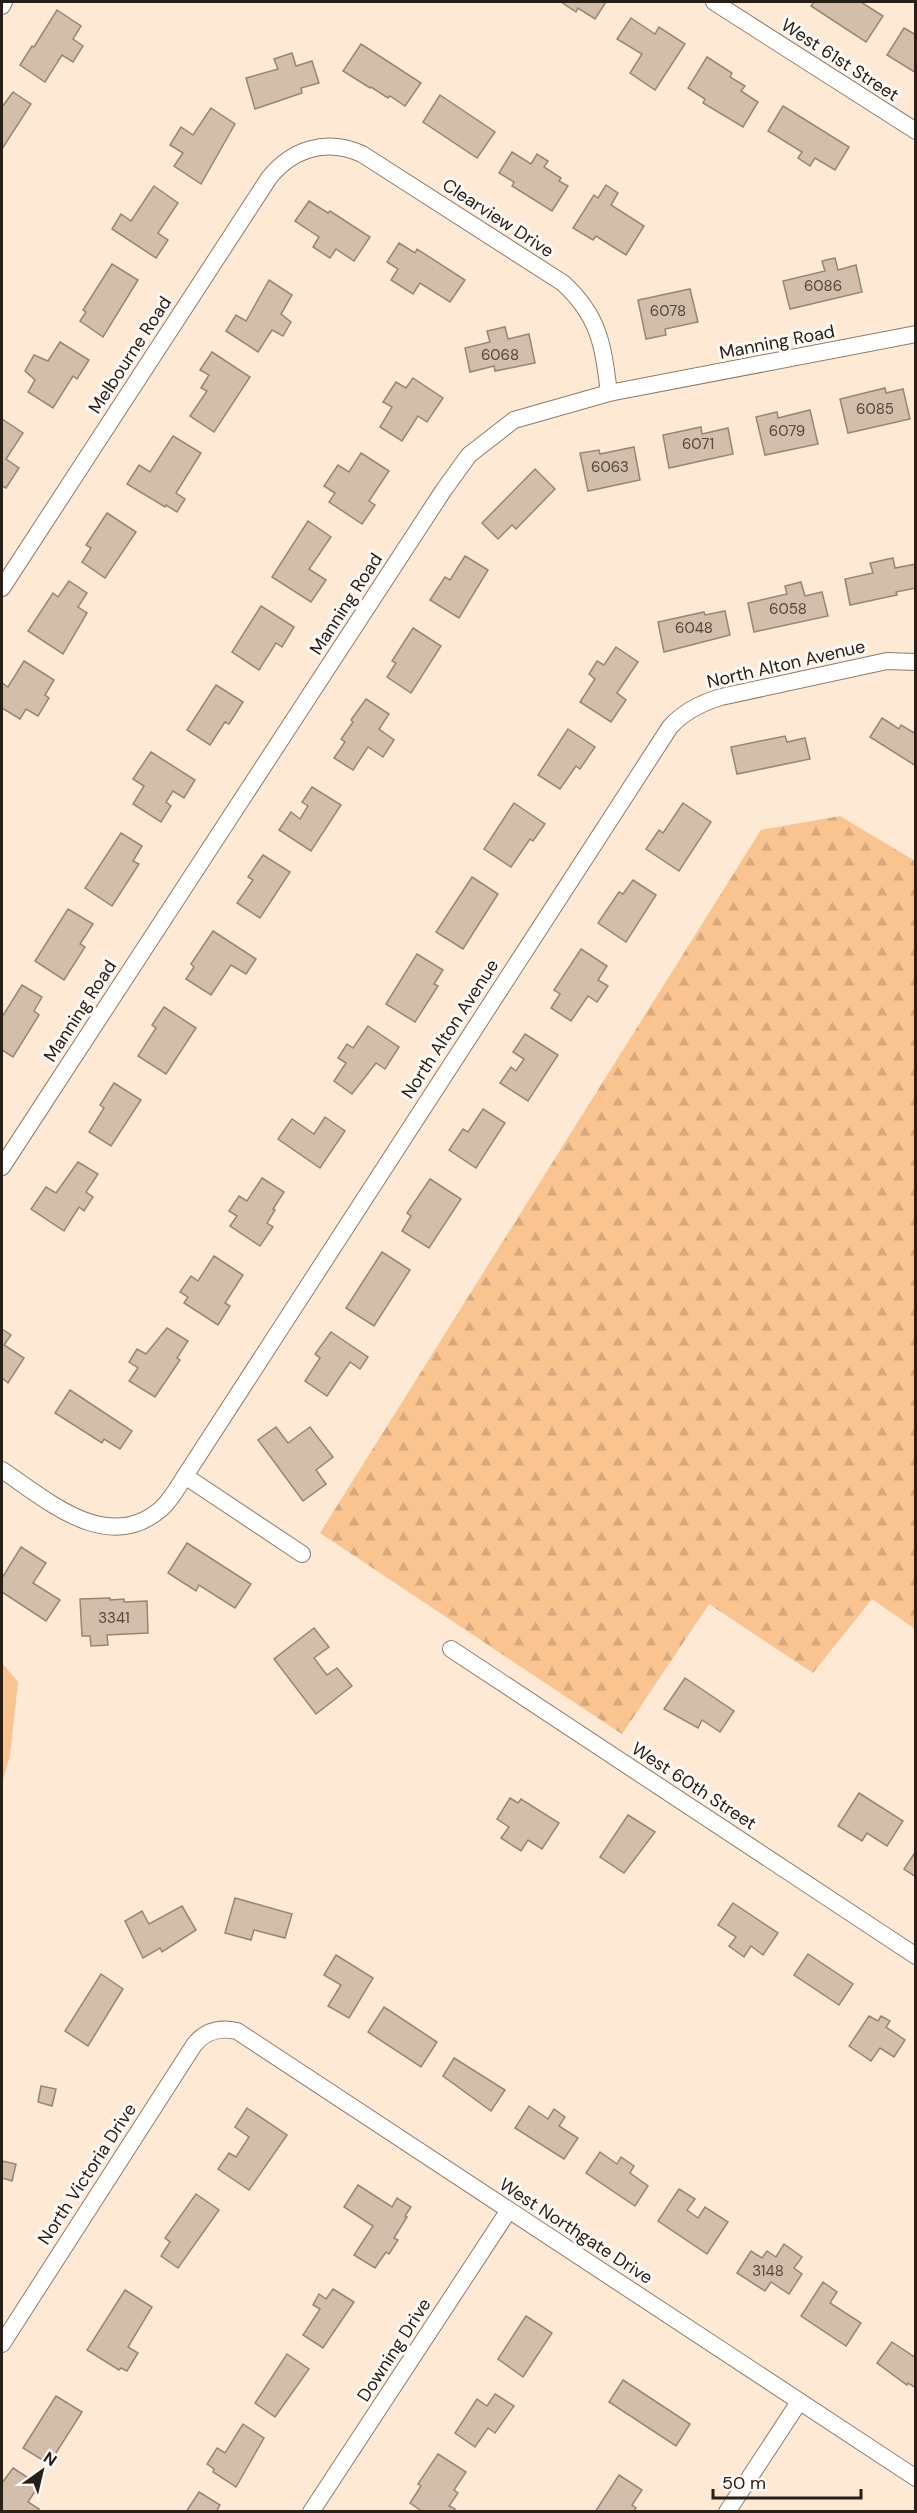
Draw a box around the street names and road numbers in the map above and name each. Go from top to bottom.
street label: West 61st Street [777,13,903,107]
street label: Clearview Drive [438,173,558,263]
street label: Melbourne Road [83,292,177,418]
street label: Manning Road [717,319,837,365]
street label: Manning Road [304,548,388,660]
street label: North Alton Avenue [705,634,867,694]
street label: Manning Road [38,955,122,1067]
street label: North Alton Avenue [396,955,504,1103]
street label: West 60th Street [627,1737,761,1835]
street label: North Victoria Drive [32,2099,142,2249]
street label: West Northgate Drive [495,2172,657,2290]
street label: Downing Drive [352,2294,436,2406]

